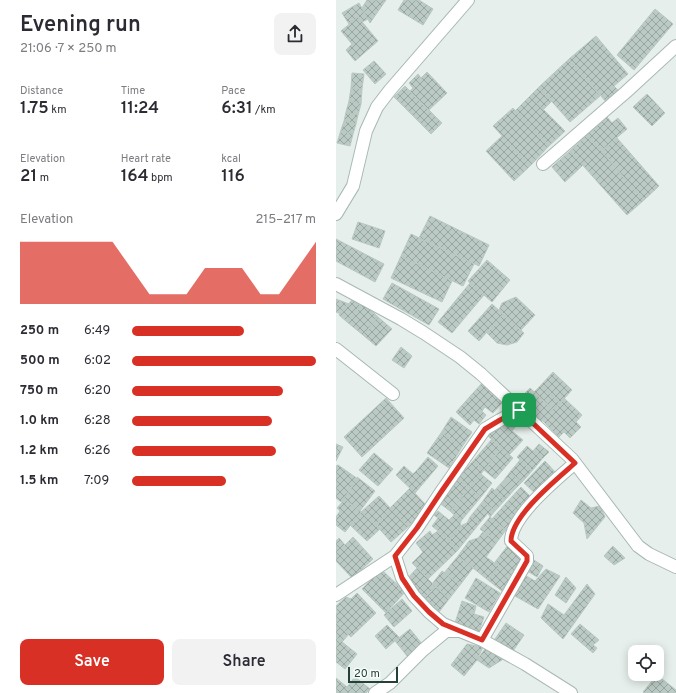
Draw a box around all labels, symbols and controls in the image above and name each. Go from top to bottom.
text: Evening run [20,12,141,39]
button: share [274,13,316,55]
text: 21:06 · 7 × 250 m [20,41,117,57]
text: Distance [20,84,63,98]
text: Time [121,84,145,98]
text: Pace [221,84,246,98]
text: 1.75 [20,98,49,120]
text: 11:24 [121,98,159,120]
text: 6:31 [221,98,253,120]
text: km [49,103,66,117]
text: /km [253,103,276,117]
text: Elevation [20,152,65,166]
text: Heart rate [121,152,171,166]
text: kcal [221,152,241,166]
text: 21 [20,166,37,188]
text: 164 [121,166,148,188]
text: 116 [221,166,245,188]
text: m [37,171,49,185]
text: bpm [148,171,173,185]
text: Elevation [20,212,73,228]
text: 215–217 m [255,212,316,228]
text: 250 m [20,323,59,339]
text: 6:49 [84,323,110,339]
text: 500 m [20,353,60,369]
text: 6:02 [84,353,111,369]
text: 750 m [20,383,58,399]
text: 6:20 [84,383,111,399]
pin [502,393,536,427]
icon: arrive [508,399,530,421]
text: 1.0 km [20,413,59,429]
text: 6:28 [84,413,111,429]
text: 1.2 km [20,443,58,459]
text: 6:26 [84,443,110,459]
text: 1.5 km [20,473,58,489]
text: 7:09 [84,473,109,489]
button: Save [20,639,164,685]
button: Share [172,639,316,685]
map controls [628,645,664,681]
button: locate [628,645,664,681]
scale bar [348,665,398,684]
text: 20 m [354,667,380,681]

